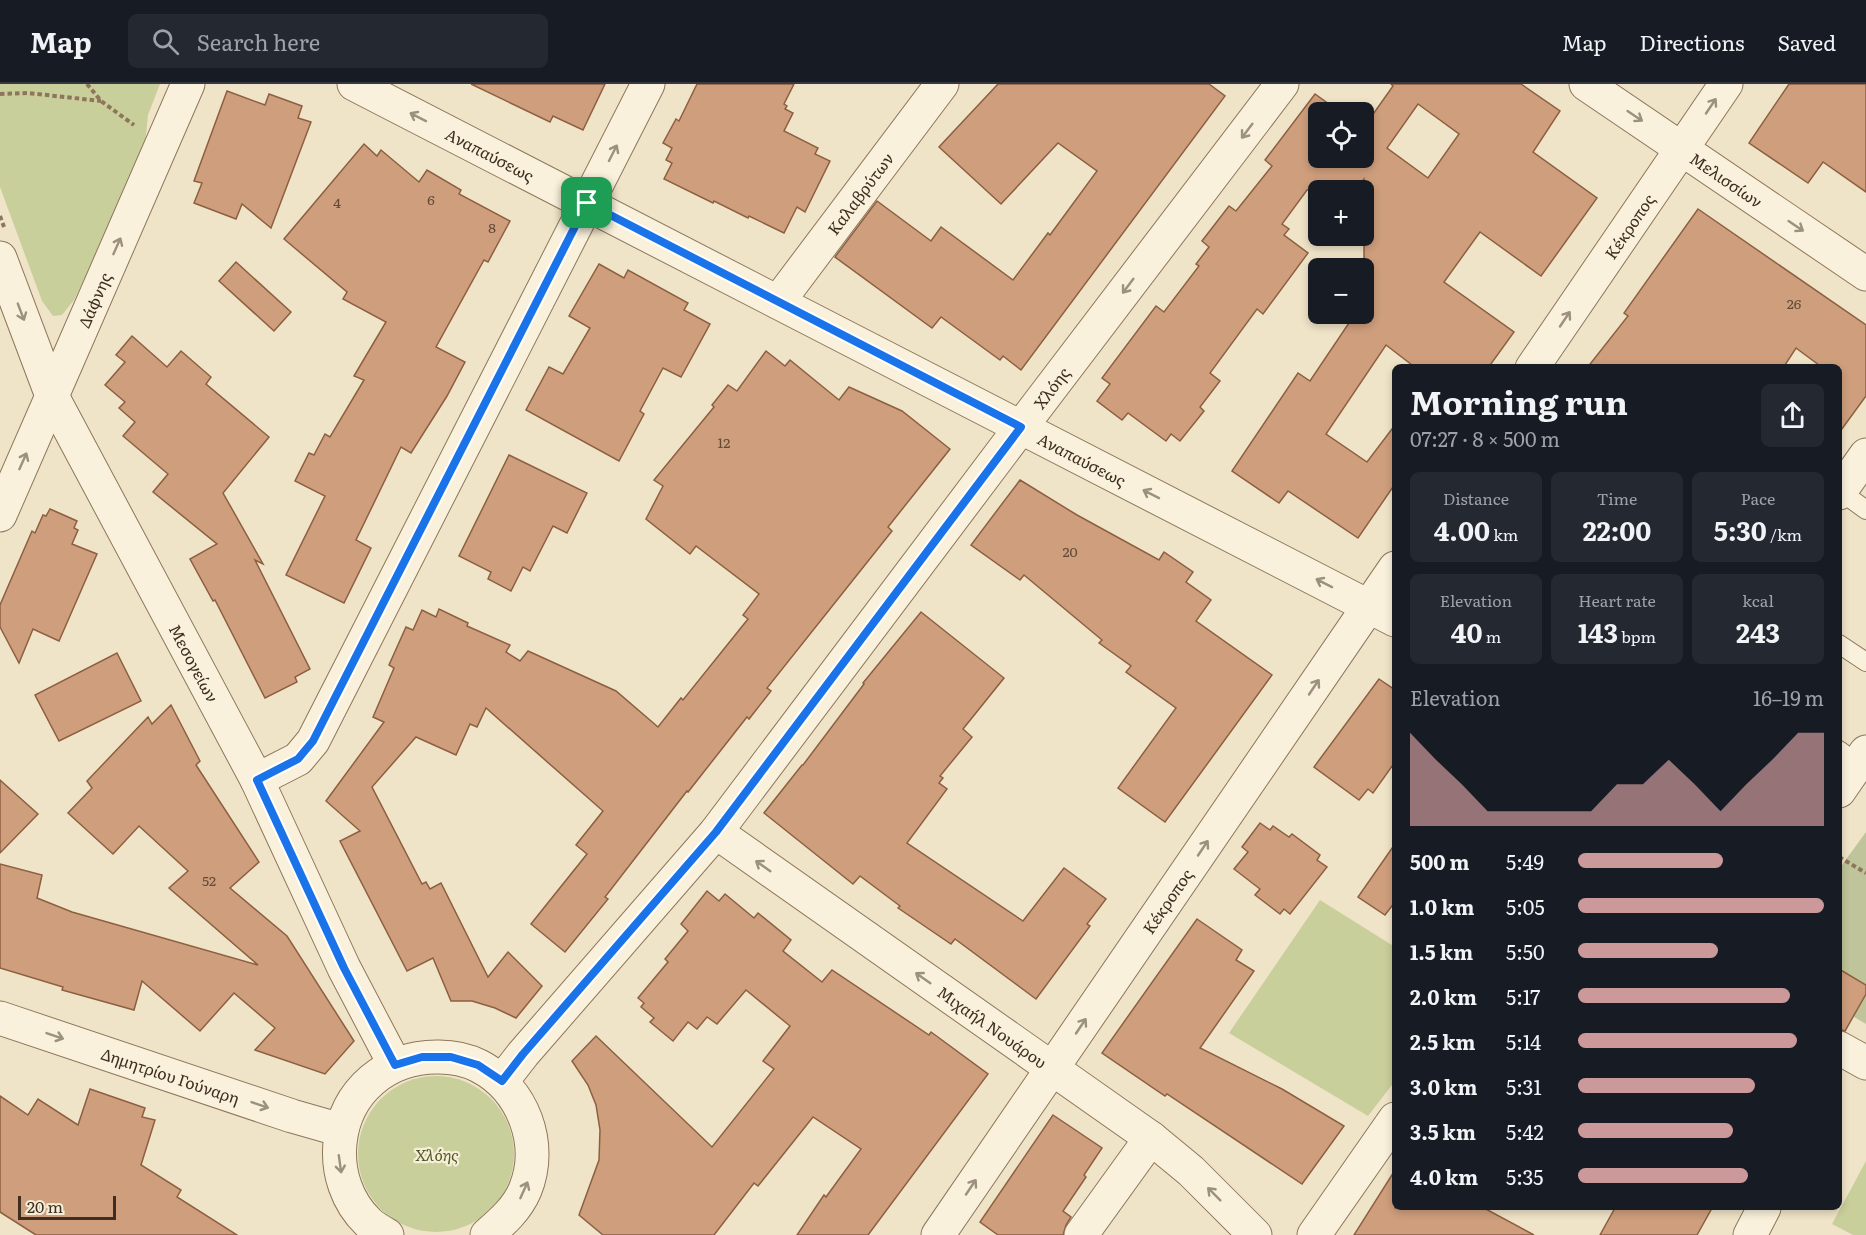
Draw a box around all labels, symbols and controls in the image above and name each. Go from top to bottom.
search box [128,14,548,68]
text: Map [30,20,92,62]
icon: search [149,25,182,58]
text: Search here [197,25,320,58]
text: Map [1562,26,1607,57]
text: Directions [1640,26,1745,57]
text: Saved [1778,26,1836,57]
one-way arrow [1705,99,1717,115]
map controls [1308,102,1374,324]
button: locate [1308,102,1374,168]
one-way arrow [409,110,427,122]
one-way arrow [1626,110,1643,123]
street label: Αναπαύσεως [442,121,539,187]
one-way arrow [1240,122,1253,138]
one-way arrow [608,144,619,162]
street label: Μελισσίων [1685,146,1768,213]
street label: Καλαβρύτων [821,147,899,240]
pin [561,177,612,228]
button: + [1308,180,1374,246]
icon: arrive [570,186,603,219]
street label: Κέκροπος [1598,188,1660,263]
house number: 6 [427,189,435,209]
house number: 4 [333,192,341,212]
house number: 8 [488,217,496,237]
one-way arrow [1787,220,1804,232]
one-way arrow [112,237,124,255]
button: − [1308,258,1374,324]
street label: Δάφνης [71,268,117,331]
one-way arrow [1122,277,1135,293]
house number: 26 [1787,293,1802,313]
one-way arrow [16,303,27,321]
one-way arrow [1559,312,1571,328]
street label: Χλόης [1027,361,1075,414]
text: Morning run [1410,376,1628,425]
button: share [1761,384,1824,447]
text: 07:27 · 8 × 500 m [1410,423,1560,453]
street label: Αναπαύσεως [1034,426,1131,492]
house number: 12 [718,432,730,452]
one-way arrow [18,453,30,471]
text: Distance [1443,486,1509,510]
text: Time [1597,486,1637,510]
text: Pace [1741,486,1775,510]
one-way arrow [1143,488,1160,500]
text: 4.00 [1434,510,1490,549]
text: 22:00 [1583,510,1651,549]
text: 5:30 [1714,510,1767,549]
text: km [1490,522,1518,546]
text: /km [1767,522,1802,546]
house number: 20 [1062,541,1078,561]
one-way arrow [1316,577,1334,589]
text: Elevation [1440,588,1512,612]
text: Heart rate [1578,588,1656,612]
text: kcal [1742,588,1774,612]
text: 40 [1451,612,1482,651]
text: 143 [1578,612,1618,651]
text: 243 [1736,612,1780,651]
street label: Μεσογείων [164,620,225,706]
text: m [1482,624,1501,648]
text: bpm [1618,624,1656,648]
one-way arrow [1307,678,1320,695]
text: Elevation [1410,682,1500,712]
text: 16–19 m [1753,682,1824,712]
one-way arrow [1197,840,1209,856]
text: 500 m [1410,846,1469,876]
text: 5:49 [1506,846,1544,876]
one-way arrow [756,860,772,872]
street label: Κέκροπος [1136,863,1198,938]
house number: 52 [202,870,216,890]
text: 1.0 km [1410,891,1475,921]
text: 5:05 [1506,891,1545,921]
text: 1.5 km [1410,936,1473,966]
text: 5:50 [1506,936,1545,966]
one-way arrow [915,972,931,984]
street label: Μιχαήλ Νουάρου [933,980,1052,1073]
text: 2.0 km [1410,981,1477,1011]
text: 5:17 [1506,981,1541,1011]
one-way arrow [1075,1018,1087,1035]
text: 2.5 km [1410,1026,1476,1056]
text: 5:14 [1506,1026,1541,1056]
one-way arrow [46,1032,64,1043]
street label: Δημητρίου Γούναρη [98,1041,243,1110]
text: 3.0 km [1410,1071,1477,1101]
text: 5:31 [1506,1071,1542,1101]
one-way arrow [250,1100,269,1111]
text: 3.5 km [1410,1116,1476,1146]
text: 5:42 [1506,1116,1544,1146]
park label: Χλόης [415,1142,459,1166]
one-way arrow [335,1154,346,1173]
text: 4.0 km [1410,1161,1478,1191]
text: 5:35 [1506,1161,1544,1191]
one-way arrow [965,1179,977,1195]
one-way arrow [518,1182,530,1200]
one-way arrow [1206,1186,1221,1201]
scale bar [18,1193,116,1220]
text: 20 m [27,1194,63,1218]

